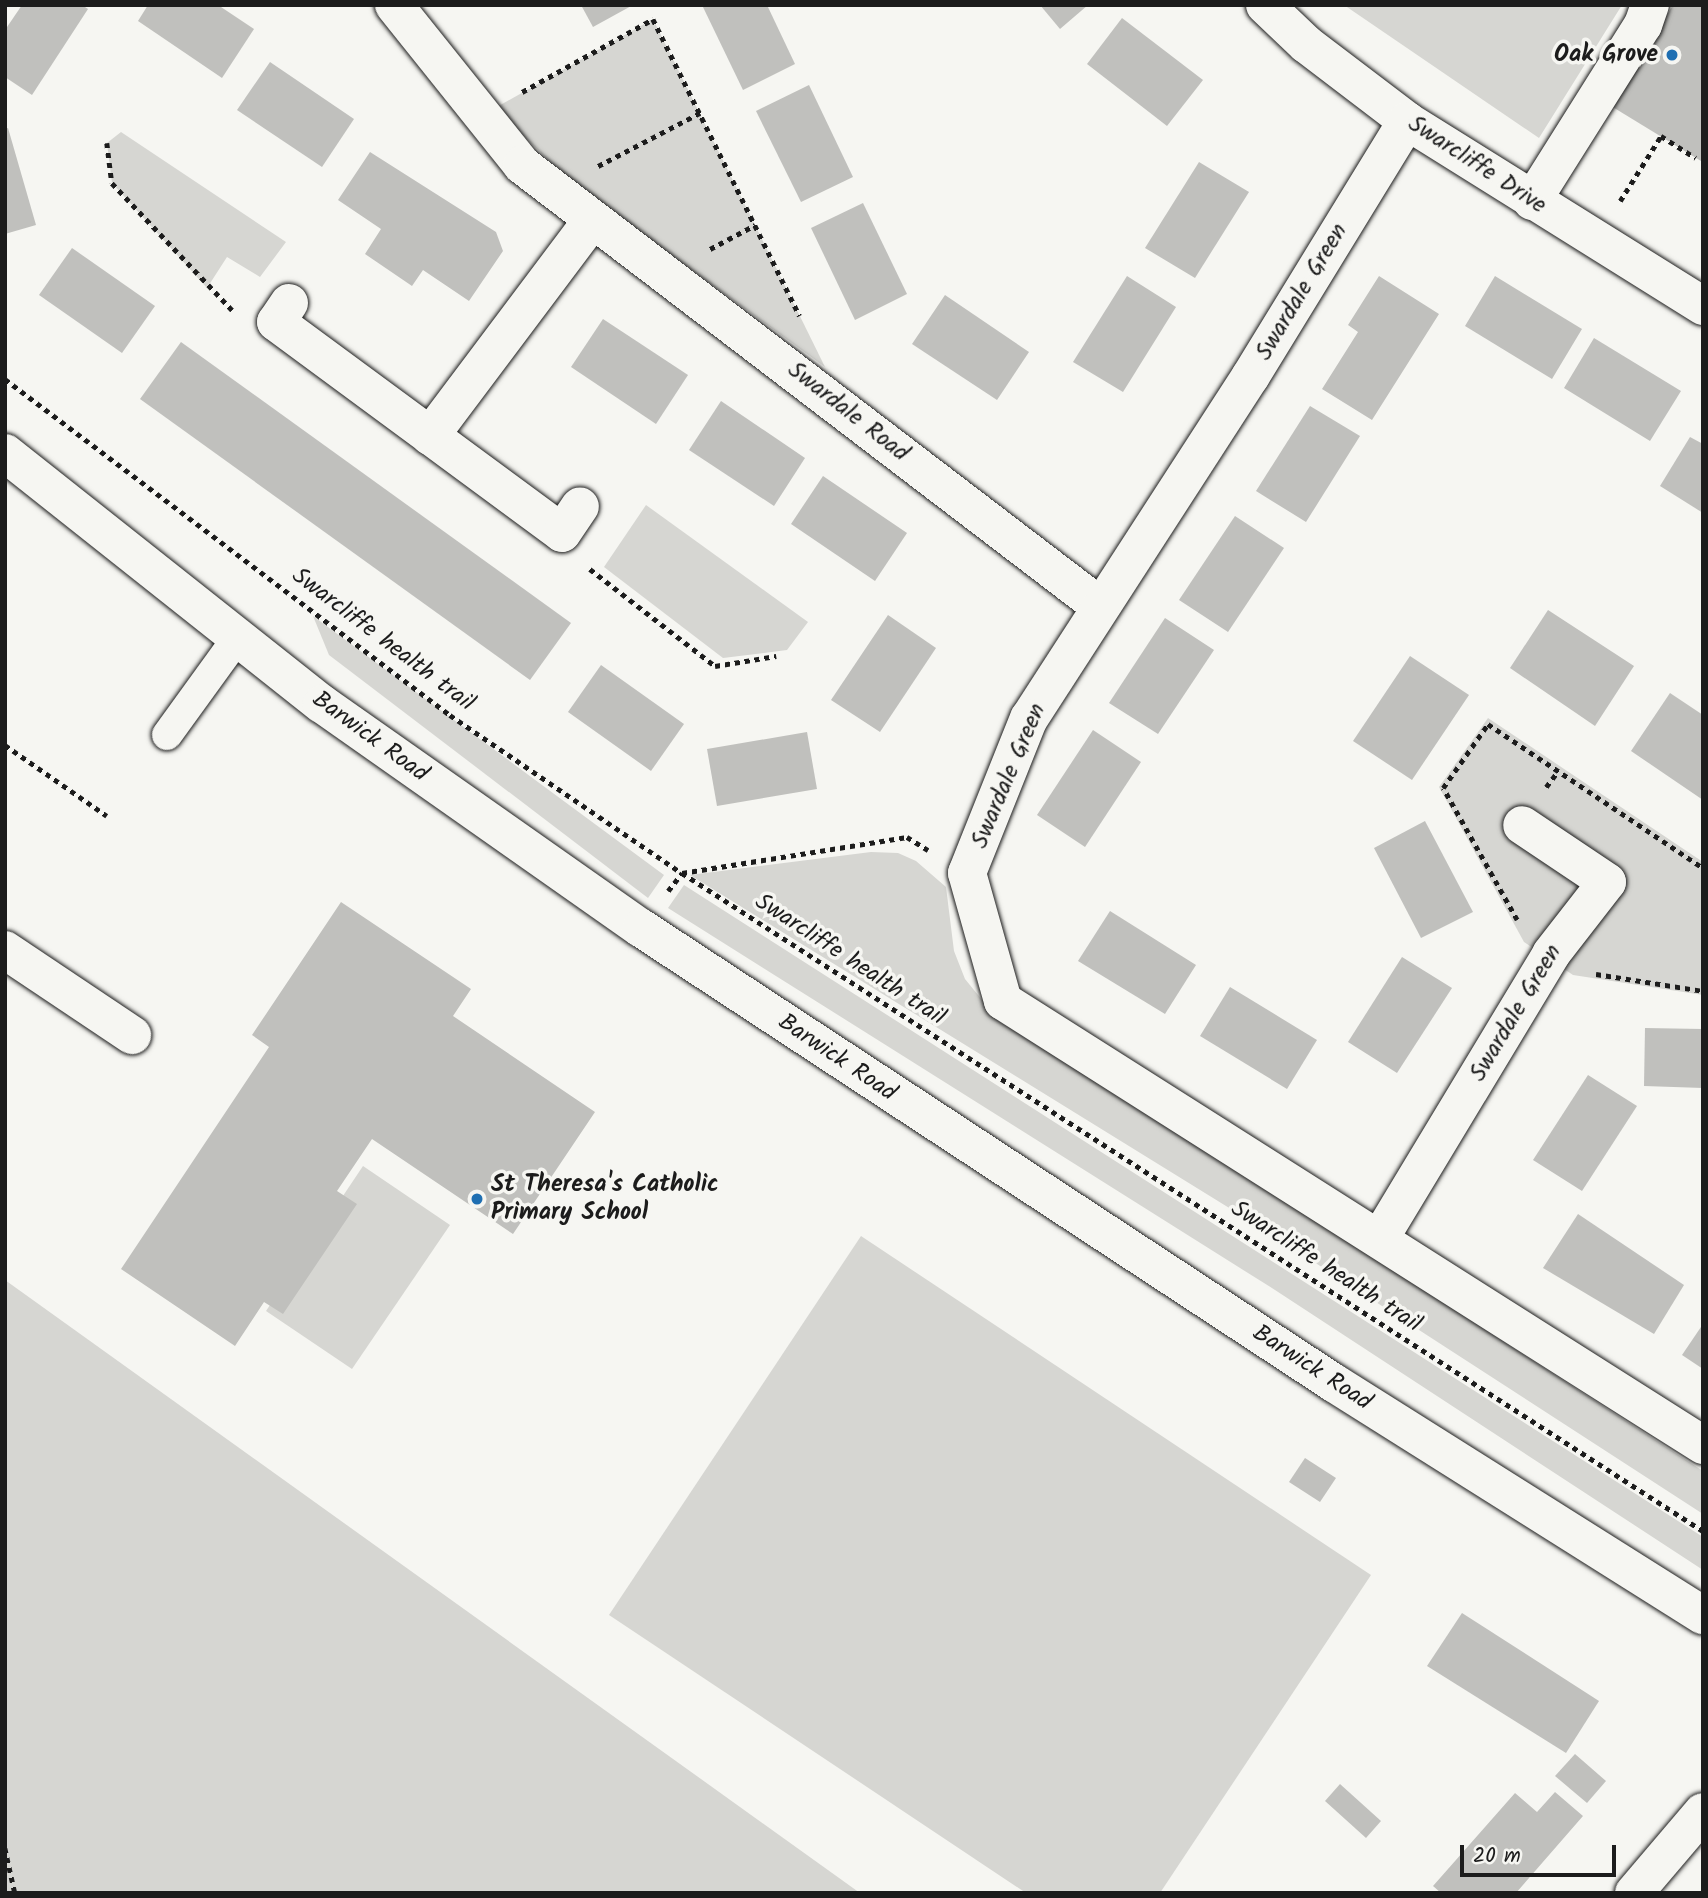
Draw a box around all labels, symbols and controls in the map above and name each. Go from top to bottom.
place label: Oak Grove [1554,41,1658,69]
marker: Oak Grove [1664,47,1680,63]
street label: Swarcliffe Drive [1403,110,1551,220]
street label: Swardale Green [1250,218,1354,366]
street label: Swardale Road [782,356,914,468]
street label: Swarcliffe health trail [286,562,480,718]
street label: Barwick Road [307,685,433,789]
street label: Swardale Green [966,699,1052,853]
street label: Swarcliffe health trail [749,888,951,1032]
street label: Swardale Green [1464,939,1568,1087]
street label: Barwick Road [773,1008,901,1108]
place label: St Theresa's Catholic Primary School [491,1171,719,1227]
marker: St Theresa's Catholic Primary School [469,1191,485,1207]
street label: Swarcliffe health trail [1225,1195,1427,1339]
street label: Barwick Road [1247,1319,1377,1417]
scale bar [1463,1832,1619,1876]
text: 20 m [1473,1840,1521,1873]

